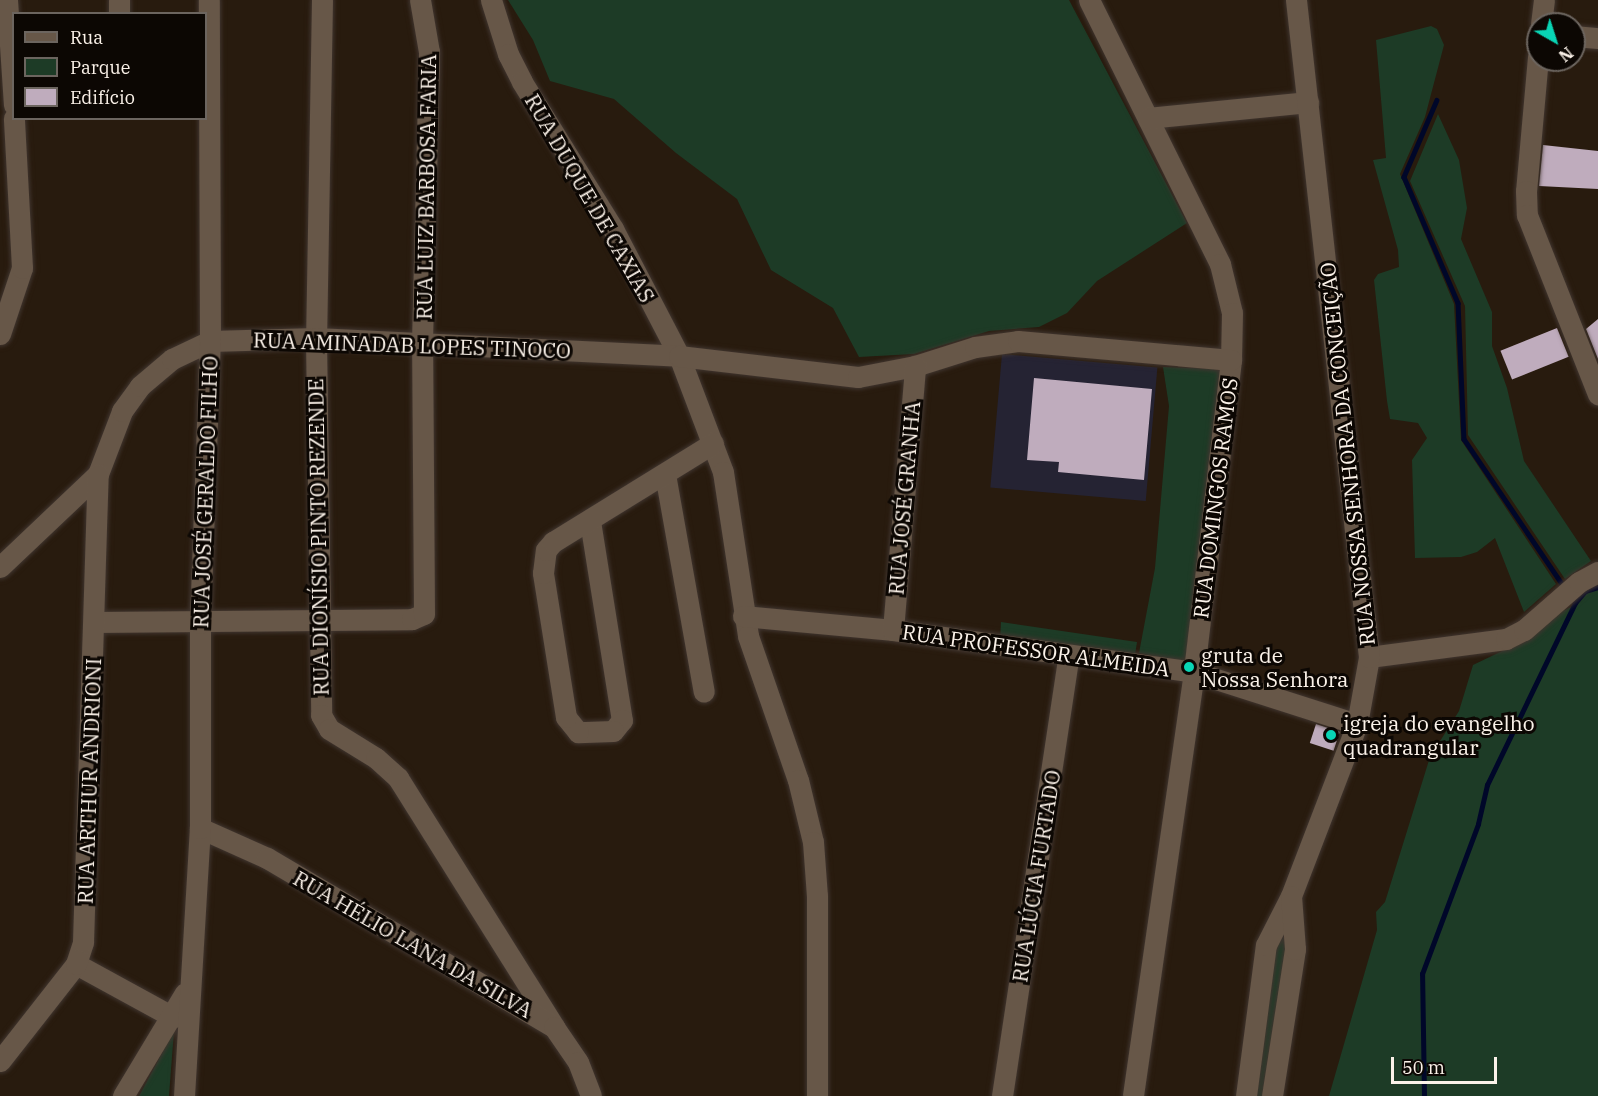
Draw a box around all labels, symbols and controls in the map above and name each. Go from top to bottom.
legend [12,12,207,120]
north arrow [1526,12,1586,72]
text: Rua [70,26,103,49]
text: N [1555,43,1577,66]
street label: RUA LUIZ BARBOSA FARIA [411,54,441,320]
text: Parque [70,56,130,79]
text: Edifício [70,86,135,109]
street label: RUA DUQUE DE CAXIAS [520,89,660,307]
street label: RUA NOSSA SENHORA DA CONCEIÇÃO [1314,261,1380,647]
street label: RUA AMINADAB LOPES TINOCO [253,327,571,363]
street label: RUA JOSÉ GERALDO FILHO [188,355,222,629]
street label: RUA DOMINGOS RAMOS [1188,376,1242,620]
street label: RUA DIONÍSIO PINTO REZENDE [303,378,333,696]
street label: RUA JOSÉ GRANHA [883,400,925,596]
street label: RUA PROFESSOR ALMEIDA [901,619,1171,681]
place label: gruta de Nossa Senhora [1201,642,1349,692]
street label: RUA ARTHUR ANDRIONI [72,657,106,905]
marker: gruta de Nossa Senhora [1182,660,1196,674]
place label: igreja do evangelho quadrangular [1343,710,1535,760]
marker: igreja do evangelho quadrangular [1324,728,1338,742]
street label: RUA LÚCIA FURTADO [1007,768,1065,984]
street label: RUA HÉLIO LANA DA SILVA [289,865,537,1023]
scale bar [1394,1045,1500,1083]
text: 50 m [1402,1056,1445,1079]

